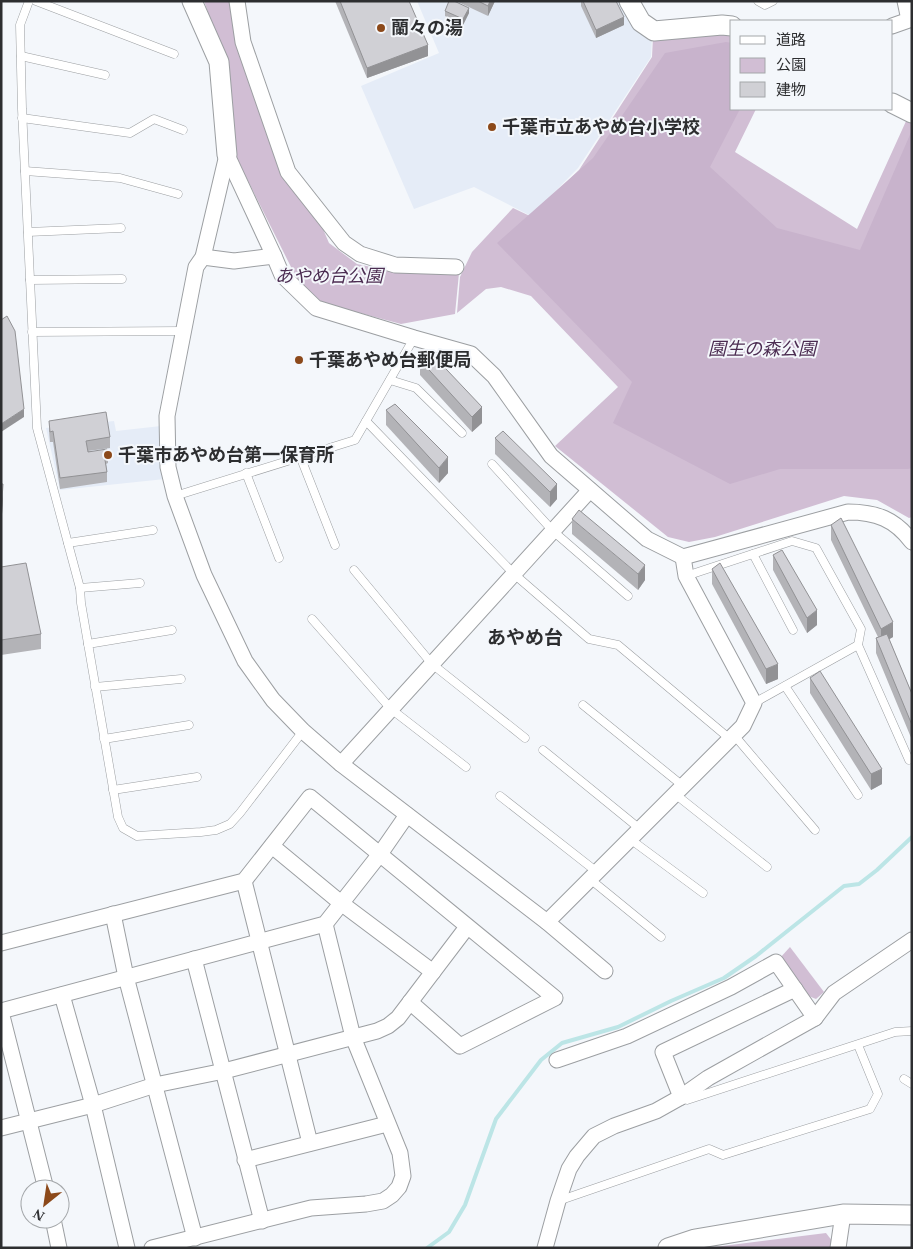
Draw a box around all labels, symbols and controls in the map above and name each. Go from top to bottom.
place label: 蘭々の湯 [391,18,463,38]
legend [730,20,893,110]
marker: 蘭々の湯 [375,22,387,34]
text: 道路 [776,32,806,48]
text: 公園 [776,57,806,73]
text: 建物 [776,82,806,98]
place label: 千葉市立あやめ台小学校 [502,117,700,137]
marker: 千葉市立あやめ台小学校 [486,121,498,133]
park label: あやめ台公園 [275,266,386,286]
park label: 園生の森公園 [708,339,819,359]
place label: 千葉あやめ台郵便局 [309,350,471,370]
marker: 千葉あやめ台郵便局 [293,354,305,366]
place label: 千葉市あやめ台第一保育所 [118,445,334,465]
marker: 千葉市あやめ台第一保育所 [102,449,114,461]
district label: あやめ台 [487,627,563,648]
north arrow [20,1179,70,1229]
text: N [31,1206,47,1224]

